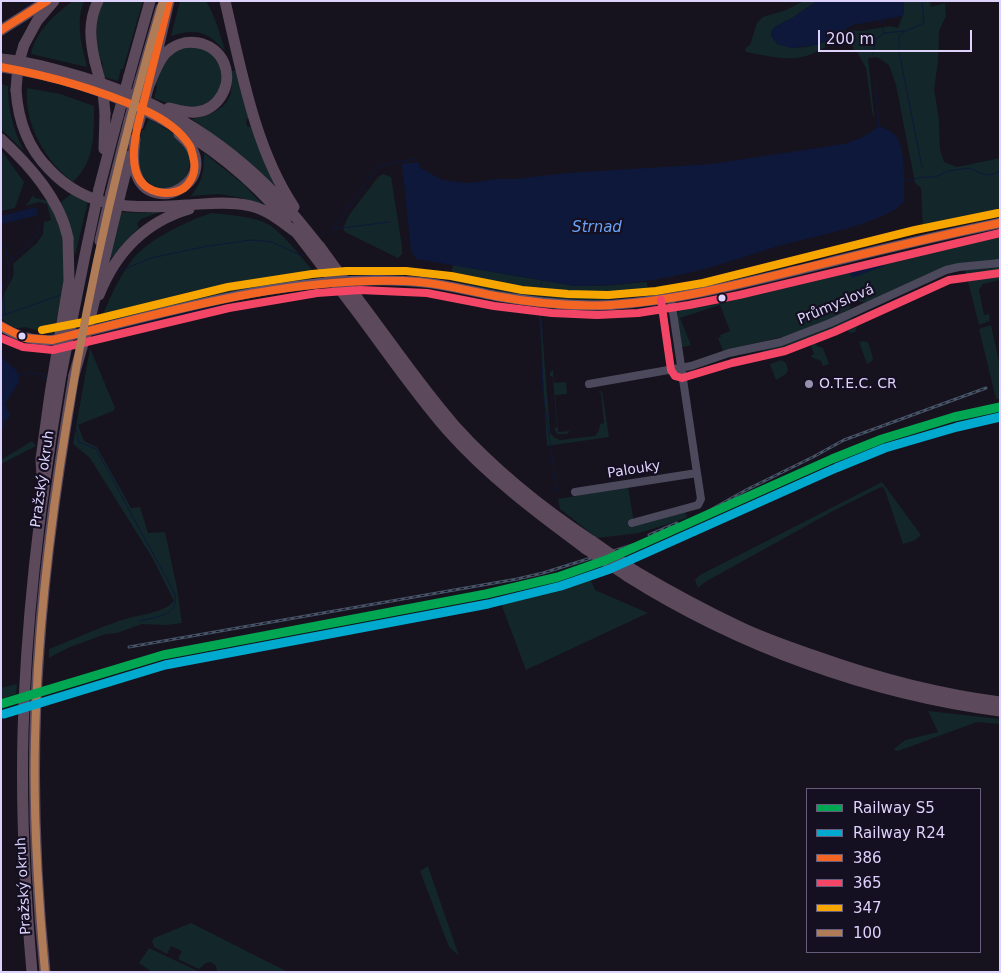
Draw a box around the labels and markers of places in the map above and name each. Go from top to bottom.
unlabelled marker [717,293,727,303]
unlabelled marker [17,331,27,341]
place label: O.T.E.C. CR [819,376,897,392]
marker: O.T.E.C. CR [803,378,815,390]

